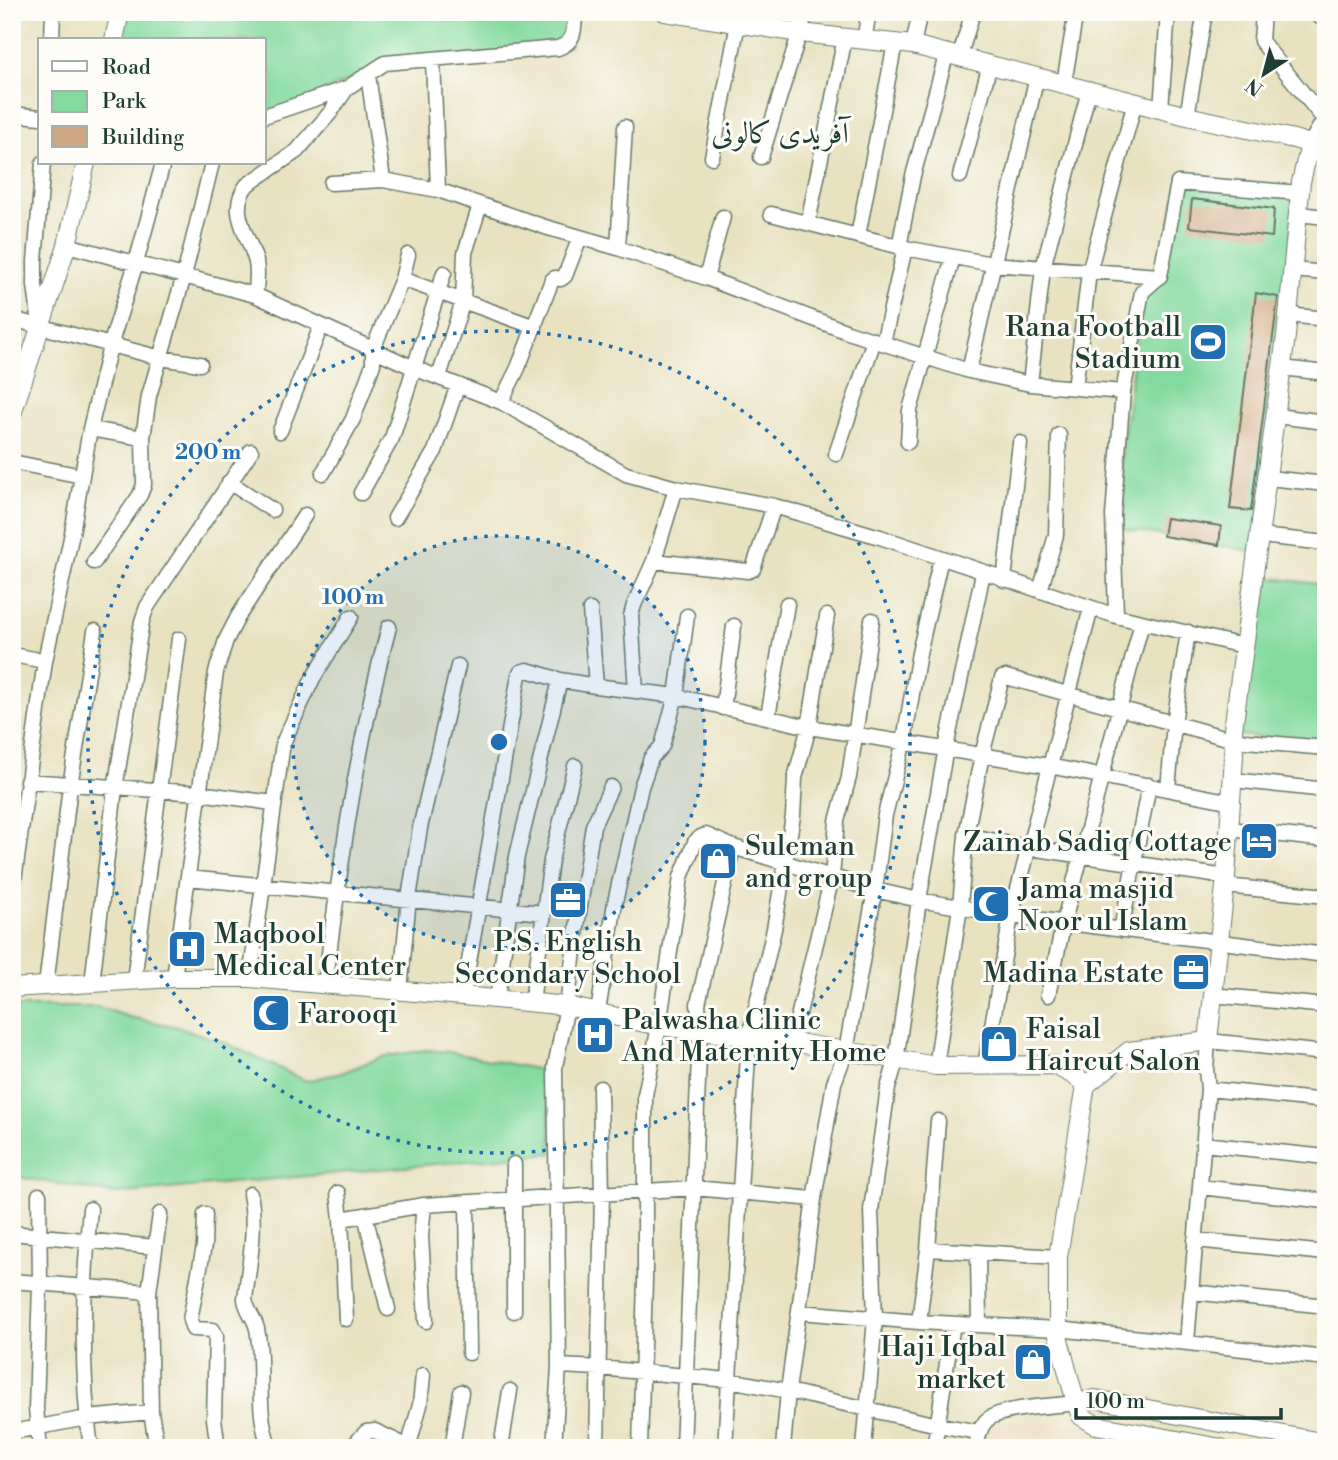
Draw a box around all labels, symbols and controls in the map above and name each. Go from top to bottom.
legend [38,38,266,164]
north arrow [1230,38,1300,108]
text: Road [102,55,151,81]
text: N [1241,73,1268,101]
text: Park [102,89,147,115]
district label: آفریدی کالونی [711,115,852,153]
text: Building [101,125,184,151]
place label: Rana Football Stadium [1006,310,1181,377]
sports icon: Rana Football Stadium [1187,321,1229,363]
text: 200 m [175,440,241,466]
text: 100 m [322,585,384,611]
centre of rings [487,730,511,754]
hotel icon: Zainab Sadiq Cottage [1238,820,1280,862]
place label: Zainab Sadiq Cottage [963,825,1232,860]
place label: Suleman and group [745,829,872,896]
shop icon: Suleman and group [697,840,739,882]
place label: Jama masjid Noor ul Islam [1017,872,1188,939]
office icon: P.S. English Secondary School [547,879,589,921]
mosque icon: Jama masjid Noor ul Islam [970,883,1012,925]
place label: Maqbool Medical Center [214,917,406,984]
place label: P.S. English Secondary School [455,925,681,992]
hospital icon: Maqbool Medical Center [166,928,208,970]
office icon: Madina Estate [1170,951,1212,993]
place label: Madina Estate [983,956,1164,991]
mosque icon: Farooqi [250,992,292,1034]
place label: Farooqi [298,997,397,1032]
place label: Palwasha Clinic And Maternity Home [621,1003,887,1070]
place label: Faisal Haircut Salon [1026,1012,1201,1079]
hospital icon: Palwasha Clinic And Maternity Home [574,1014,616,1056]
shop icon: Faisal Haircut Salon [978,1023,1020,1065]
place label: Haji Iqbal market [880,1330,1006,1397]
shop icon: Haji Iqbal market [1012,1341,1054,1383]
scale bar [1076,1376,1280,1420]
text: 100 m [1086,1389,1145,1415]

